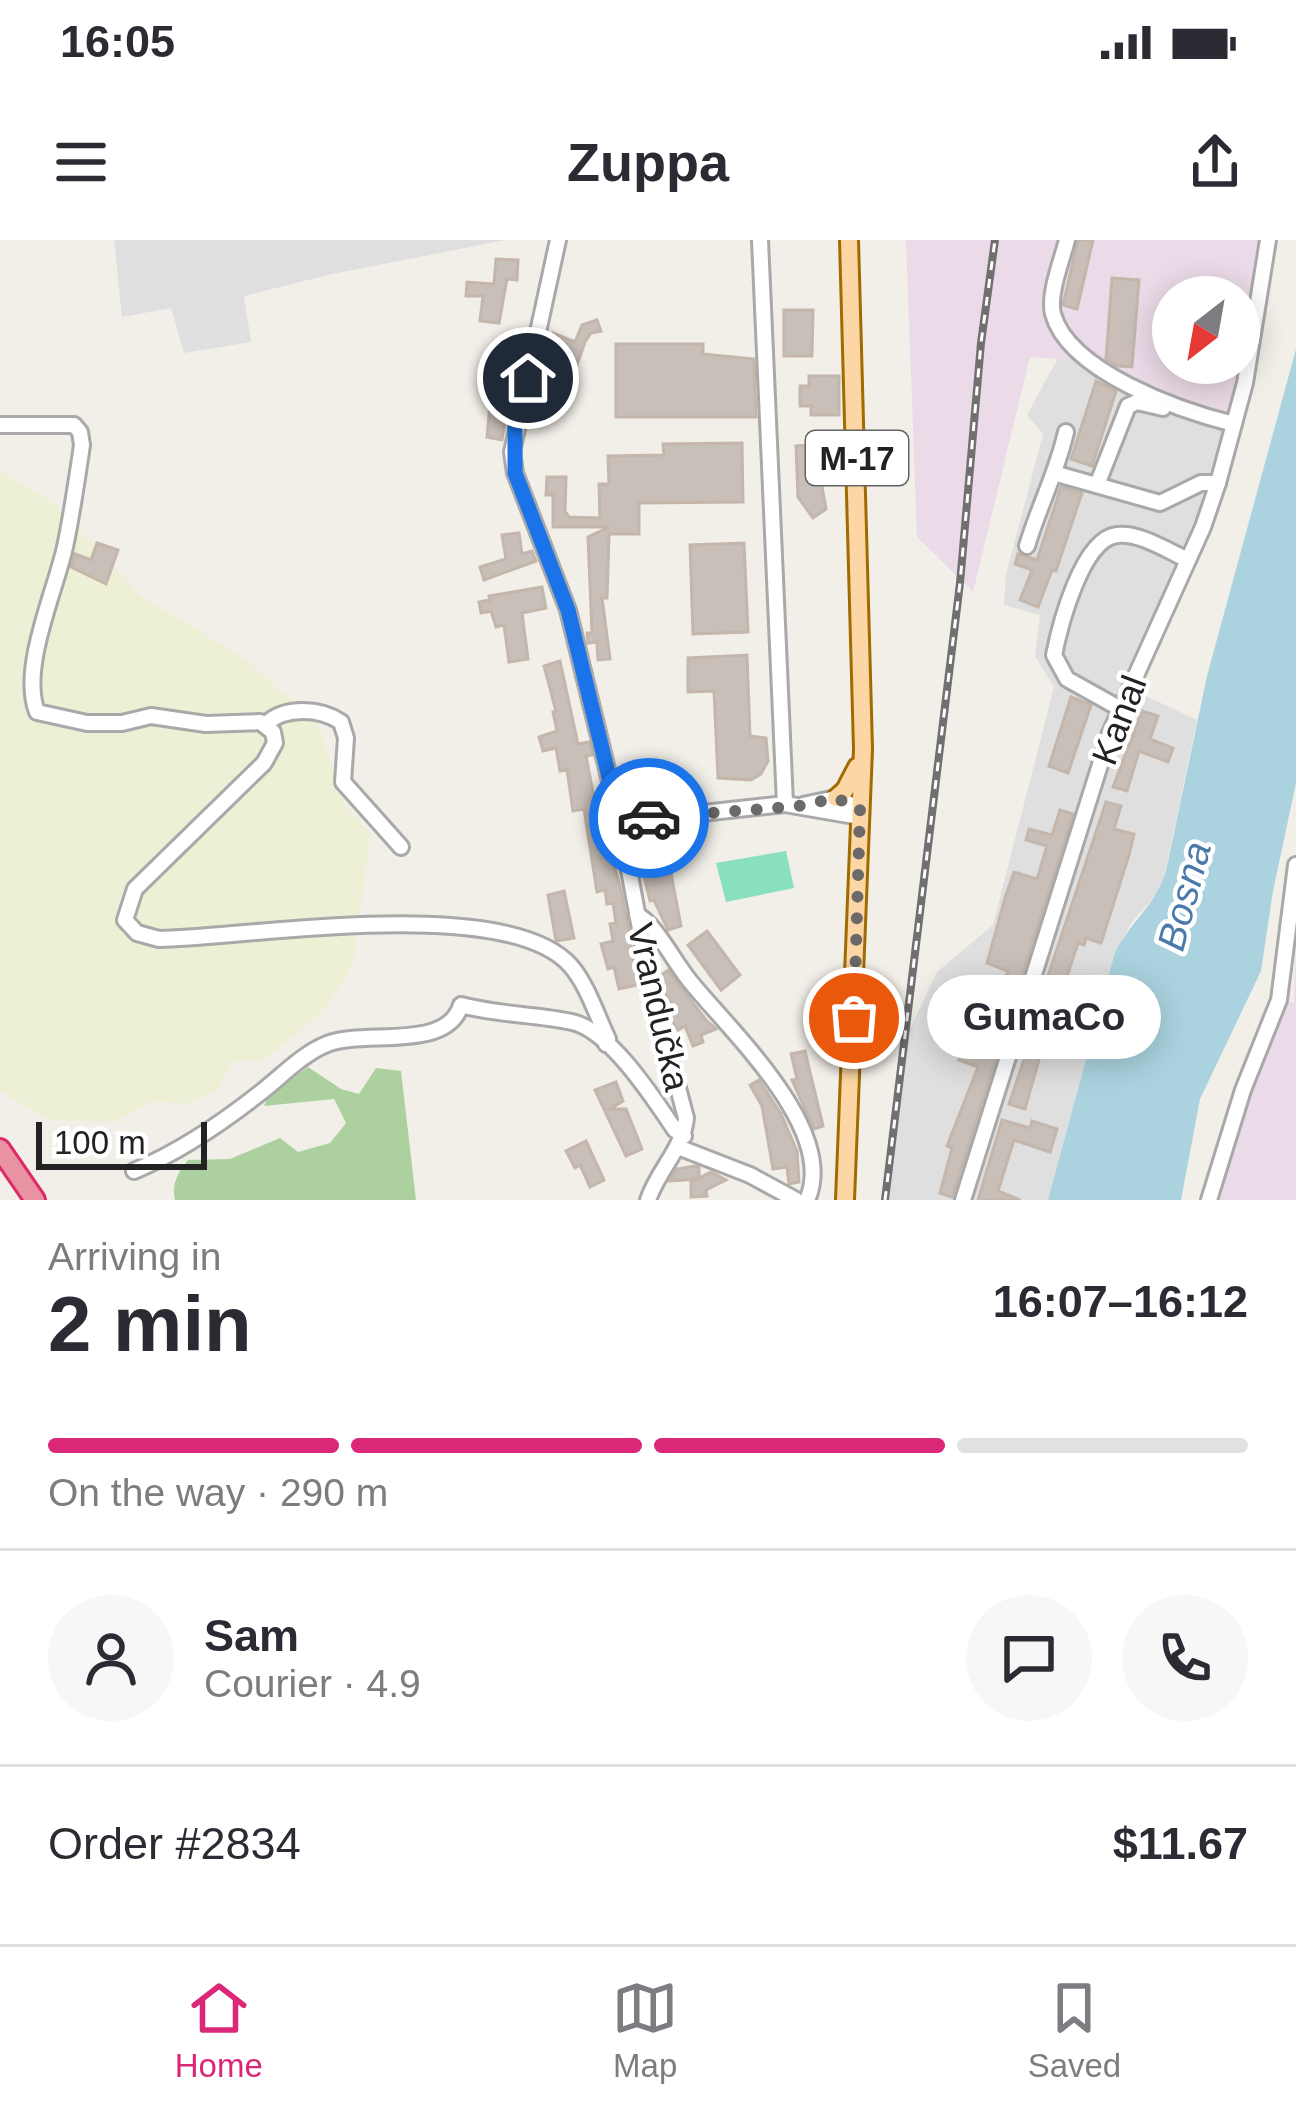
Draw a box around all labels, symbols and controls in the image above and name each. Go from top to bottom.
text: 16:05 [60,16,175,67]
icon: menu [48,129,114,195]
icon: share [1182,129,1248,195]
text: Zuppa [567,132,729,192]
north arrow [1152,276,1260,384]
map controls [1152,276,1260,384]
pin [477,327,579,429]
icon: home [495,345,561,411]
road number: M-17 [806,431,908,485]
street label: Kanal [1083,670,1155,770]
courier [589,758,709,878]
icon: car [616,785,682,851]
water label: Bosna [1149,837,1219,955]
street label: Vrandučka [620,919,698,1096]
pin [803,967,905,1069]
callout: GumaCo [926,976,1160,1060]
icon: bag [821,985,887,1051]
text: GumaCo [963,995,1125,1038]
scale bar [36,1116,207,1169]
text: 100 m [54,1124,146,1161]
text: Arriving in [48,1235,221,1278]
text: 16:07–16:12 [993,1276,1248,1327]
text: 2 min [48,1280,252,1368]
text: On the way · 290 m [48,1471,388,1514]
button: person [48,1595,174,1721]
button: chat [966,1595,1092,1721]
button: phone [1122,1595,1248,1721]
text: Sam [204,1610,299,1661]
text: Courier · 4.9 [204,1662,421,1705]
text: Order #2834 [48,1818,301,1869]
text: $11.67 [1113,1818,1248,1869]
tab: Home [175,1975,263,2085]
tab: Map [612,1975,678,2085]
tab: Saved [1028,1975,1121,2085]

